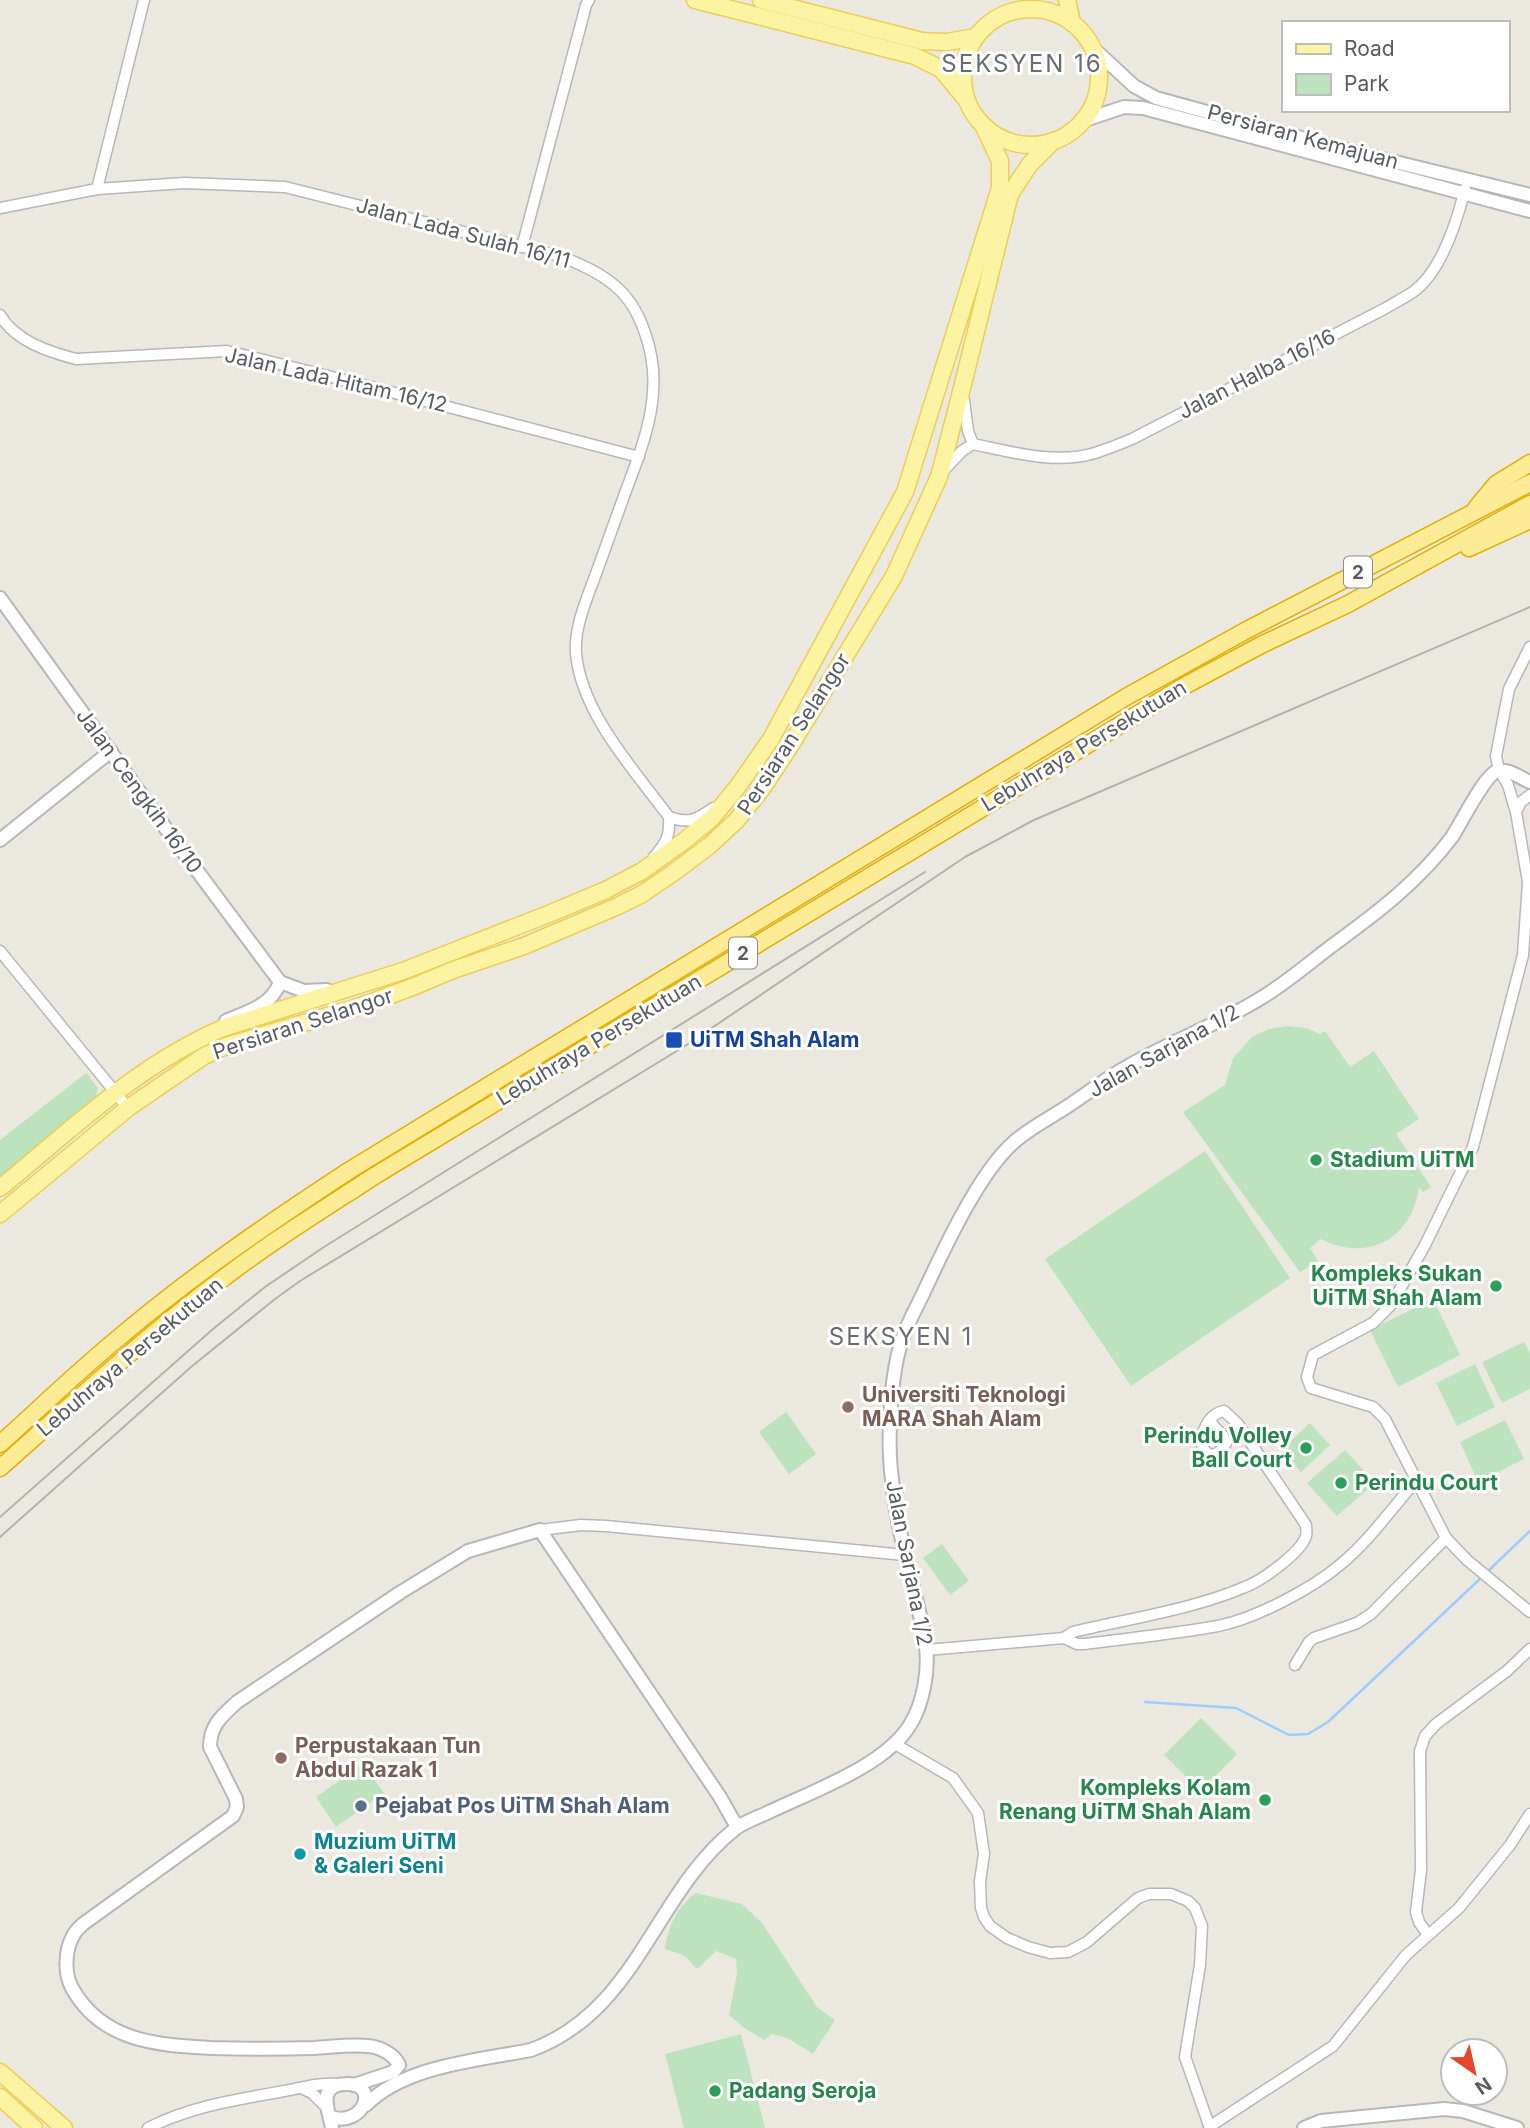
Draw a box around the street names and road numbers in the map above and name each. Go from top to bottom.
street label: Persiaran Kemajuan [1205,99,1401,174]
street label: Jalan Lada Sulah 16/11 [353,192,573,273]
street label: Jalan Halba 16/16 [1174,323,1339,424]
street label: Jalan Lada Hitam 16/12 [222,342,450,417]
road number: 2 [1344,556,1372,587]
street label: Persiaran Selangor [732,648,855,819]
street label: Lebuhraya Persekutuan [977,674,1191,817]
street label: Jalan Cengkih 16/10 [71,703,208,878]
road number: 2 [729,937,757,968]
street label: Lebuhraya Persekutuan [492,968,706,1111]
street label: Persiaran Selangor [210,983,396,1064]
street label: Jalan Sarjana 1/2 [1084,999,1243,1102]
street label: Lebuhraya Persekutuan [32,1272,228,1442]
street label: Jalan Sarjana 1/2 [881,1478,938,1648]

